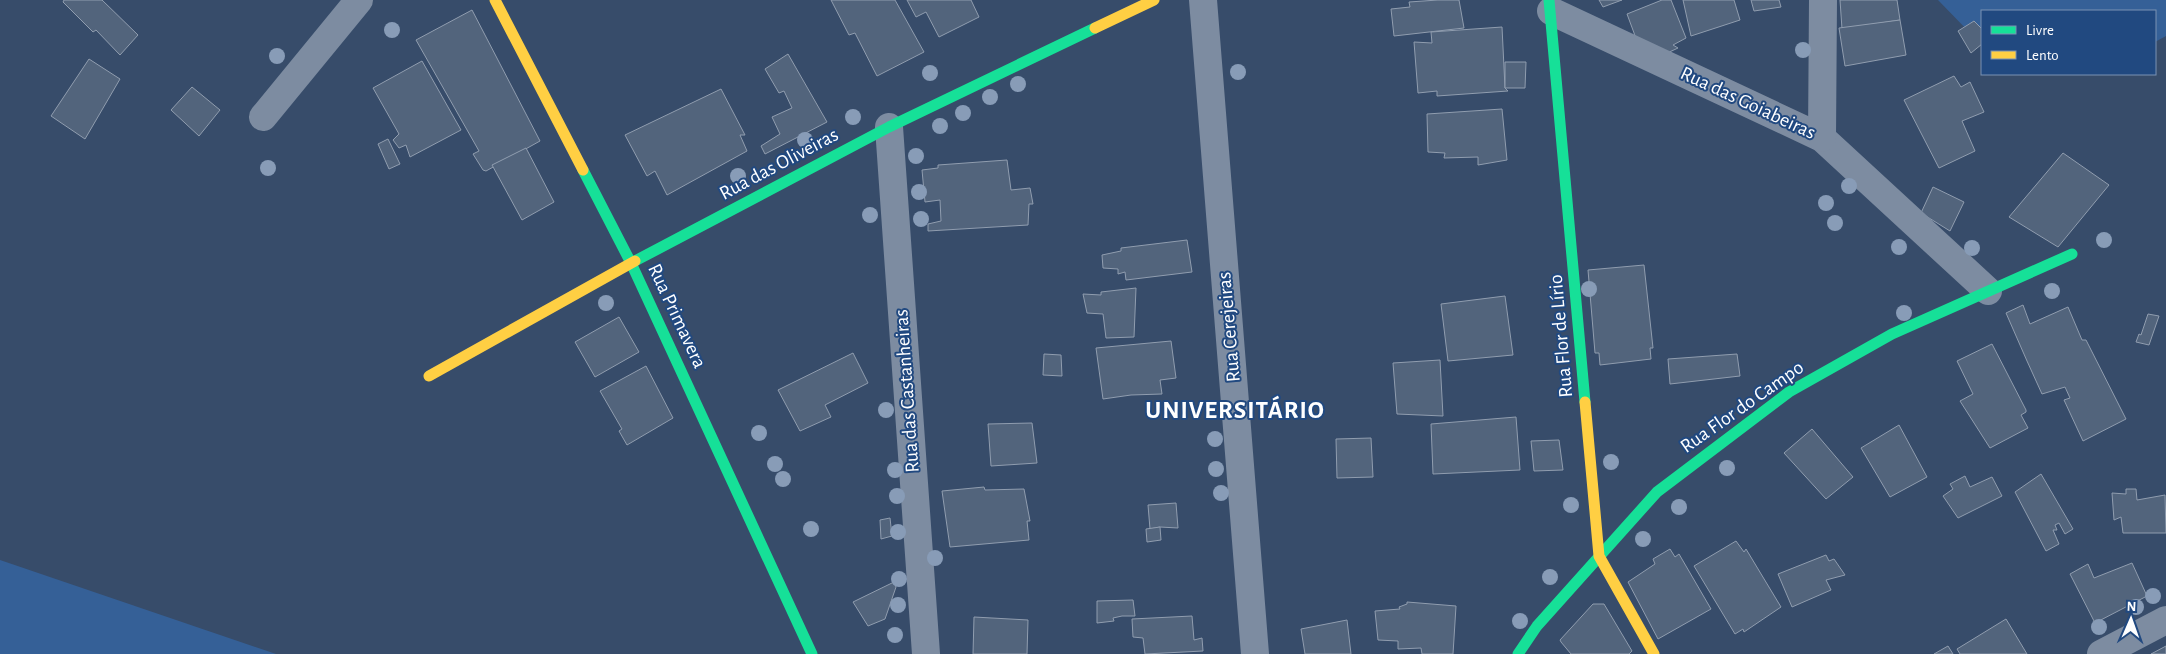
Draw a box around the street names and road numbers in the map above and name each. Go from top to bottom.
street label: Rua das Goiabeiras [1677,63,1819,143]
street label: Rua das Oliveiras [716,124,842,204]
street label: Rua Primavera [644,261,710,371]
street label: Rua Cerejeiras [1214,271,1244,383]
street label: Rua Flor de Lírio [1546,274,1576,398]
street label: Rua das Castanheiras [891,309,923,473]
street label: Rua Flor do Campo [1677,357,1807,457]

